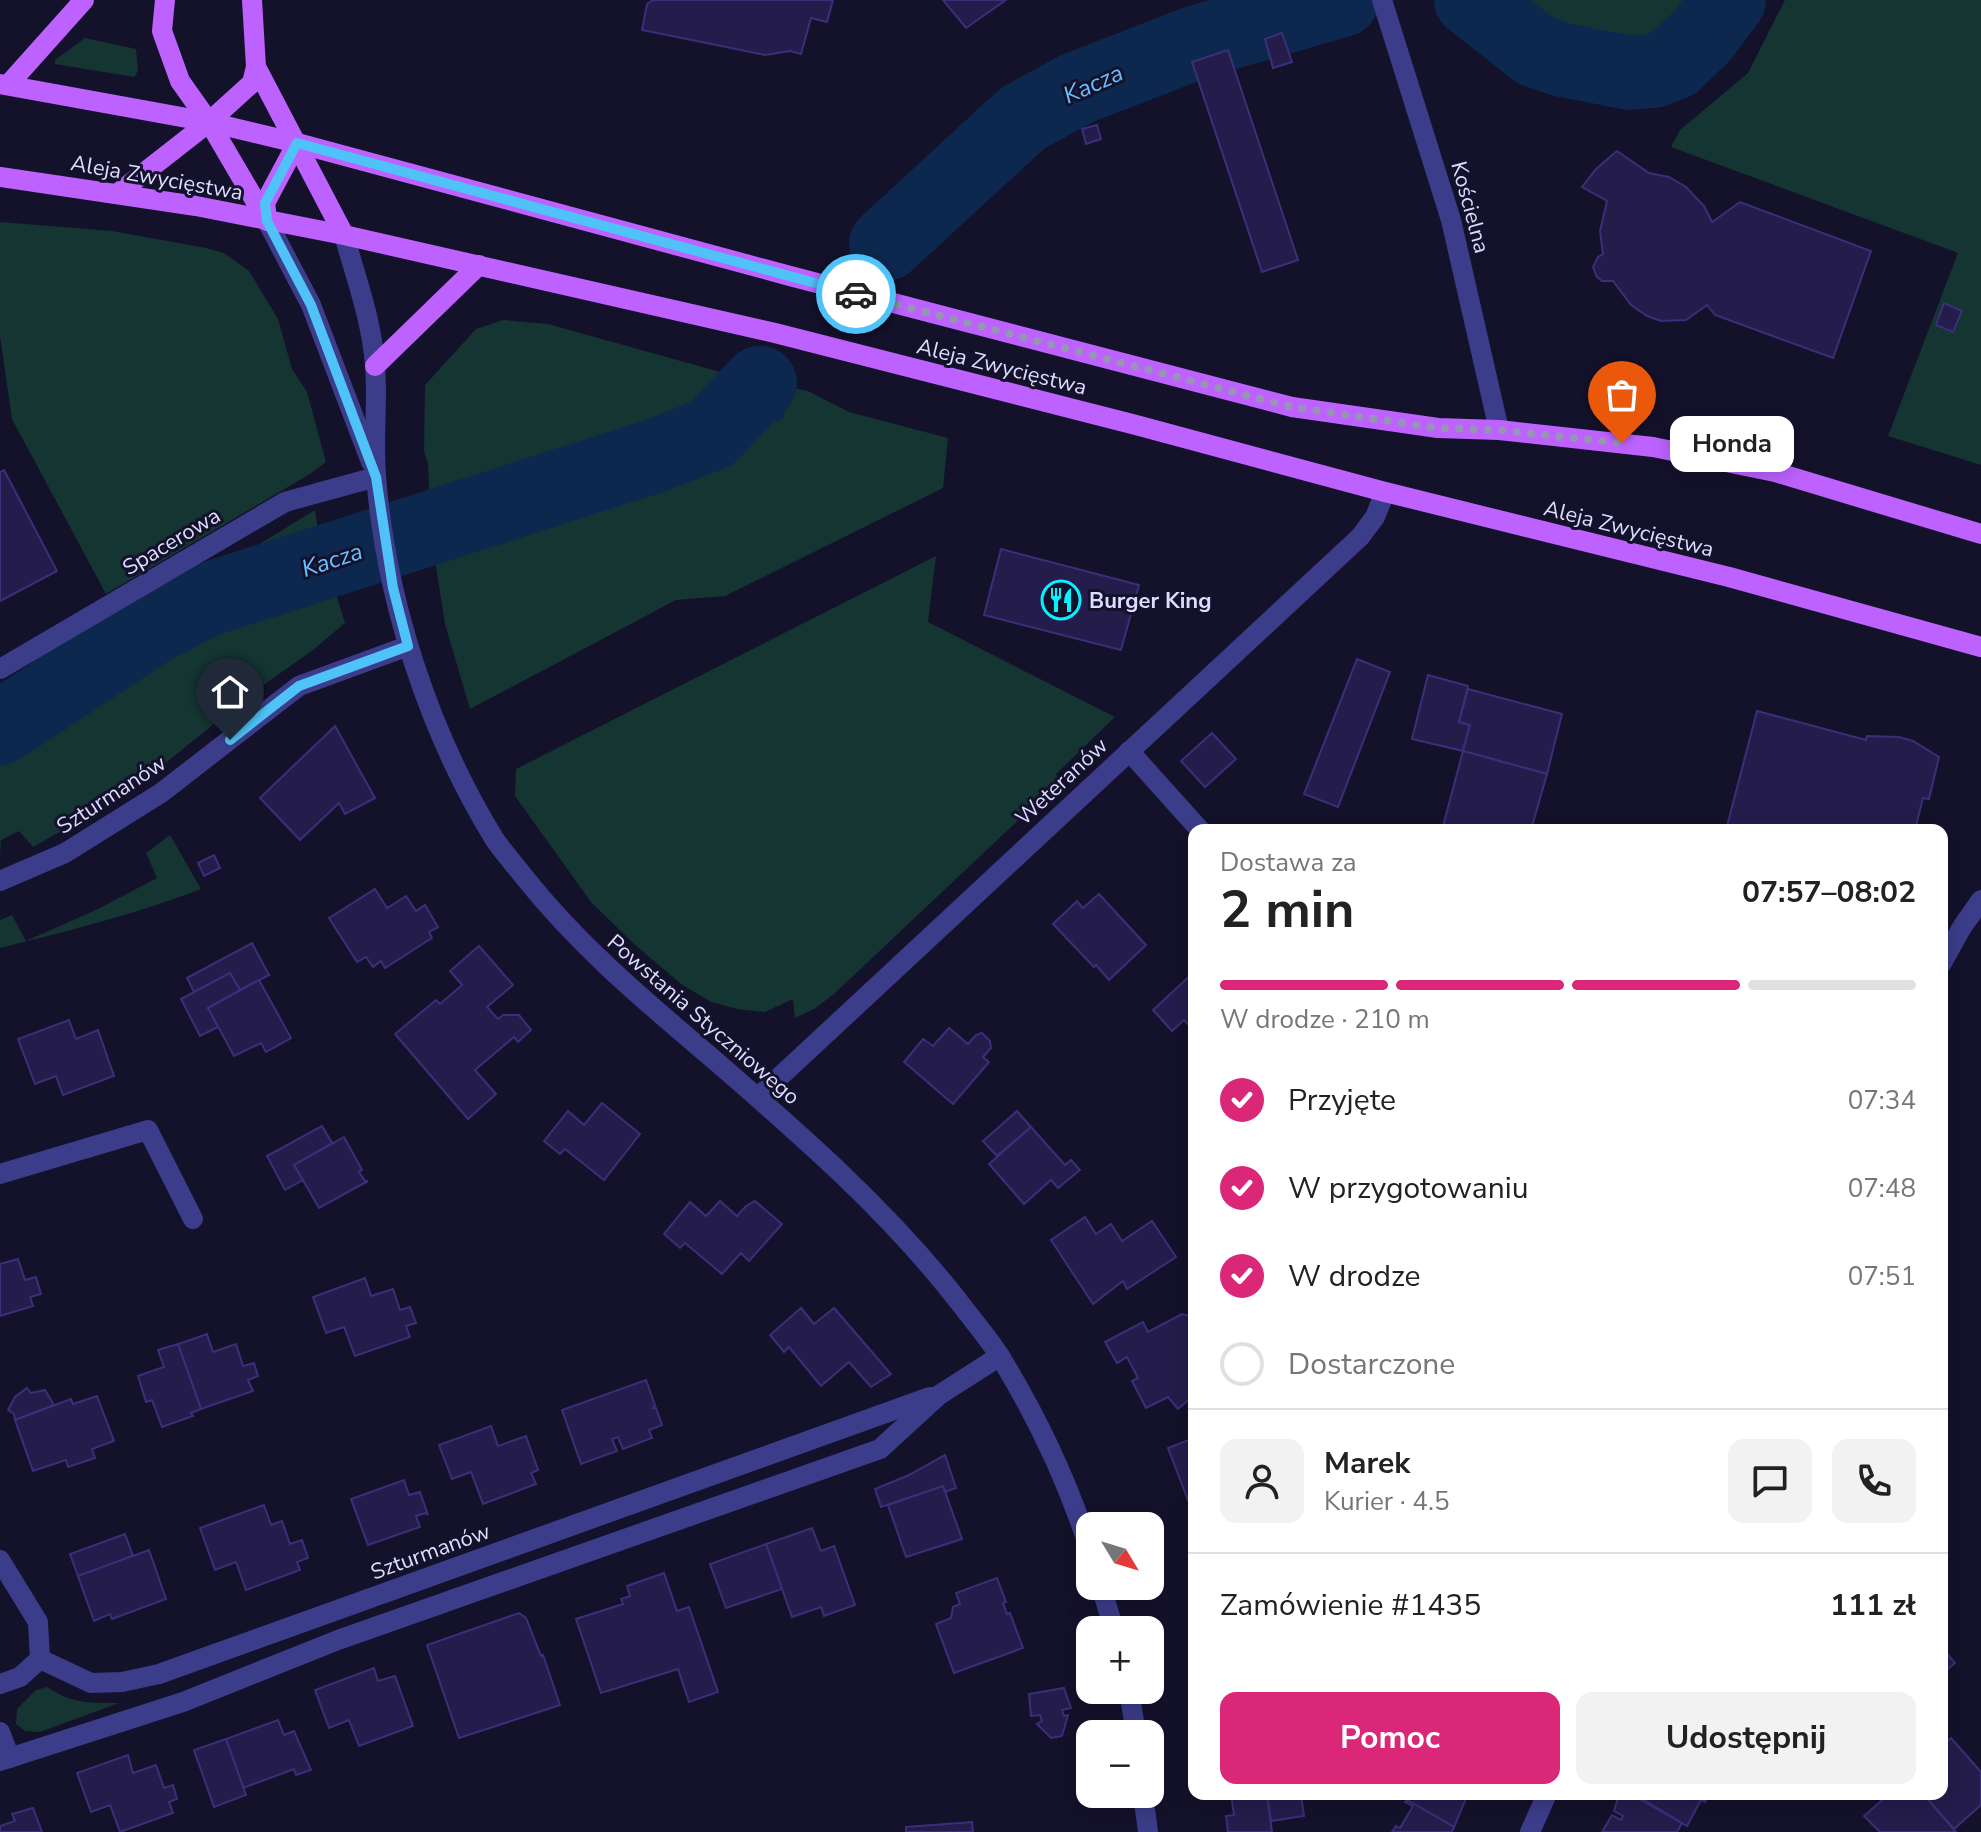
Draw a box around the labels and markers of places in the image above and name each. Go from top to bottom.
pin [1588,361,1656,443]
callout: Honda [1670,415,1794,471]
restaurant icon: Burger King [1040,579,1082,621]
place label: Burger King [1089,586,1211,616]
pin [196,658,264,740]

